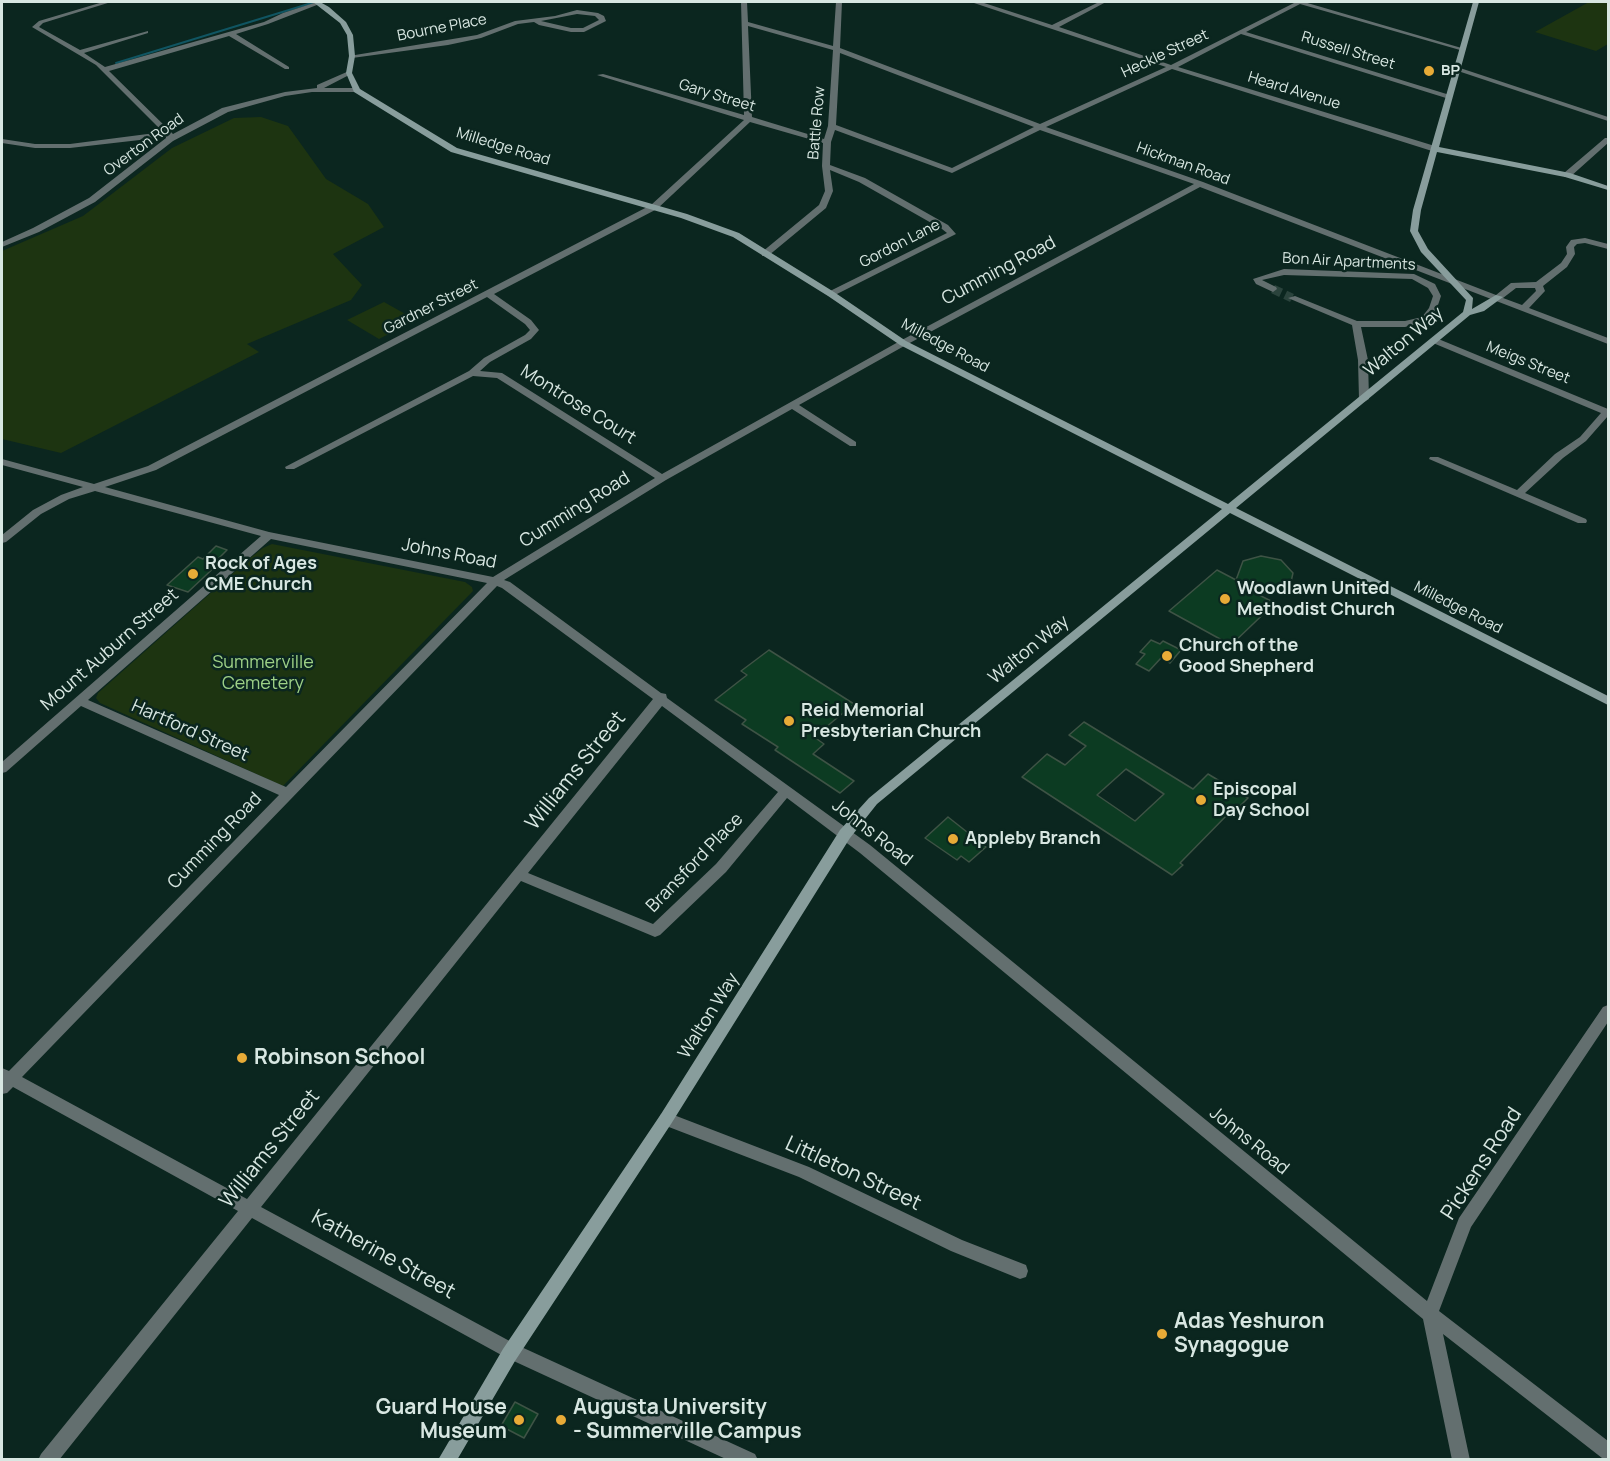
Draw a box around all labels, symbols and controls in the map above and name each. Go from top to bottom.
street label: Bourne Place [396,11,488,45]
street label: Heckle Street [1119,26,1211,82]
street label: Russell Street [1299,28,1397,74]
place label: BP [1441,62,1460,80]
marker: BP [1422,64,1436,78]
street label: Heard Avenue [1246,68,1342,114]
street label: Gary Street [677,76,757,116]
street label: Battle Row [805,86,829,160]
street label: Overton Road [101,110,187,180]
street label: Milledge Road [454,124,552,170]
street label: Hickman Road [1134,139,1232,189]
street label: Gordon Lane [857,216,943,272]
street label: Cumming Road [938,232,1060,310]
street label: Bon Air Apartments [1282,250,1416,274]
street label: Gardner Street [381,276,481,338]
street label: Walton Way [1360,303,1448,381]
street label: Milledge Road [898,315,992,377]
street label: Meigs Street [1484,338,1572,388]
street label: Montrose Court [516,361,640,449]
street label: Cumming Road [516,467,634,553]
street label: Johns Road [400,534,498,574]
place label: Rock of Ages CME Church [205,553,317,596]
marker: Rock of Ages CME Church [186,567,200,581]
place label: Woodlawn United Methodist Church [1237,578,1395,620]
street label: Milledge Road [1411,578,1505,638]
street label: Mount Auburn Street [37,584,183,716]
marker: Woodlawn United Methodist Church [1218,592,1232,606]
street label: Walton Way [985,611,1073,689]
place label: Church of the Good Shepherd [1179,635,1314,678]
marker: Church of the Good Shepherd [1160,649,1174,663]
park label: Summerville Cemetery [212,652,314,694]
street label: Hartford Street [128,695,252,767]
place label: Reid Memorial Presbyterian Church [801,700,981,742]
street label: Williams Street [521,707,631,835]
marker: Reid Memorial Presbyterian Church [782,714,796,728]
place label: Episcopal Day School [1213,779,1310,822]
street label: Cumming Road [163,788,267,894]
marker: Episcopal Day School [1194,793,1208,807]
street label: Johns Road [827,795,917,871]
street label: Bransford Place [642,809,748,917]
place label: Appleby Branch [965,828,1101,850]
marker: Appleby Branch [946,832,960,846]
street label: Walton Way [674,969,744,1063]
place label: Robinson School [254,1045,425,1071]
marker: Robinson School [235,1051,249,1065]
street label: Williams Street [215,1085,325,1213]
street label: Johns Road [1205,1102,1293,1180]
street label: Pickens Road [1436,1103,1528,1225]
street label: Littleton Street [781,1131,925,1217]
street label: Katherine Street [307,1205,459,1305]
place label: Adas Yeshuron Synagogue [1174,1309,1324,1359]
marker: Adas Yeshuron Synagogue [1155,1327,1169,1341]
place label: Guard House Museum [376,1395,507,1445]
place label: Augusta University - Summerville Campus [573,1395,802,1445]
marker: Guard House Museum [512,1413,526,1427]
marker: Augusta University - Summerville Campus [554,1413,568,1427]

